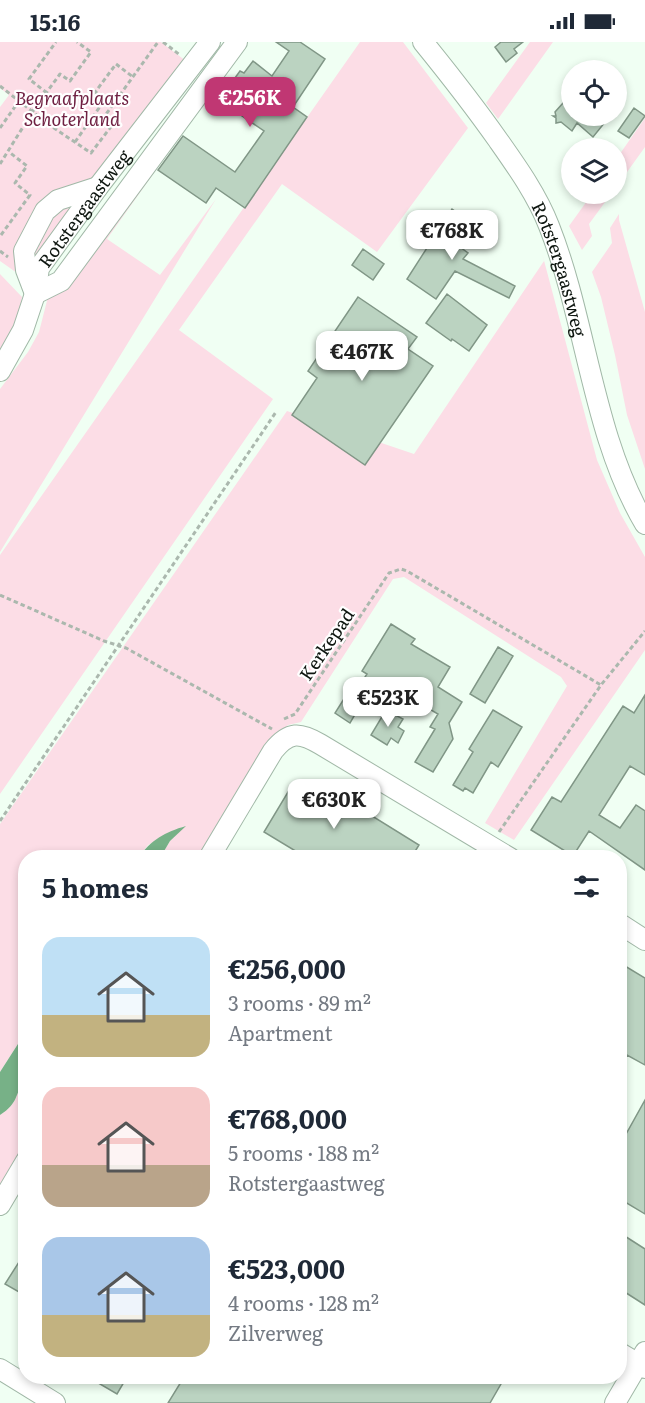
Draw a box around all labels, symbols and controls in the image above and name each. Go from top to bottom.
text: 15:16 [30,5,80,38]
map controls [561,60,627,204]
button: locate [561,60,627,126]
pin: €256K [208,77,292,128]
text: €256K [219,81,281,111]
park label: Begraafplaats Schoterland [15,84,129,132]
button: layers [561,138,627,204]
street label: Rotstergaastweg [31,142,137,273]
street label: Rotstergaastweg [526,196,595,340]
pin: €768K [410,210,494,261]
text: €768K [420,214,484,244]
pin: €467K [320,331,404,382]
text: €467K [330,335,394,365]
street label: Kerkepad [292,602,360,686]
pin: €523K [346,677,430,728]
text: €523K [357,681,419,711]
pin: €630K [292,779,376,830]
text: €630K [302,783,366,813]
text: 5 homes [42,867,148,906]
icon: filters [570,870,603,903]
text: €256,000 [228,948,346,987]
icon: home [90,961,162,1033]
text: 3 rooms · 89 m² [228,987,371,1017]
text: Apartment [228,1017,333,1047]
text: €768,000 [228,1098,347,1137]
icon: home [90,1111,162,1183]
text: 5 rooms · 188 m² [228,1137,379,1167]
text: Rotstergaastweg [228,1167,385,1197]
text: €523,000 [228,1248,345,1287]
icon: home [90,1261,162,1333]
text: 4 rooms · 128 m² [228,1287,379,1317]
text: Zilverweg [228,1317,323,1347]

